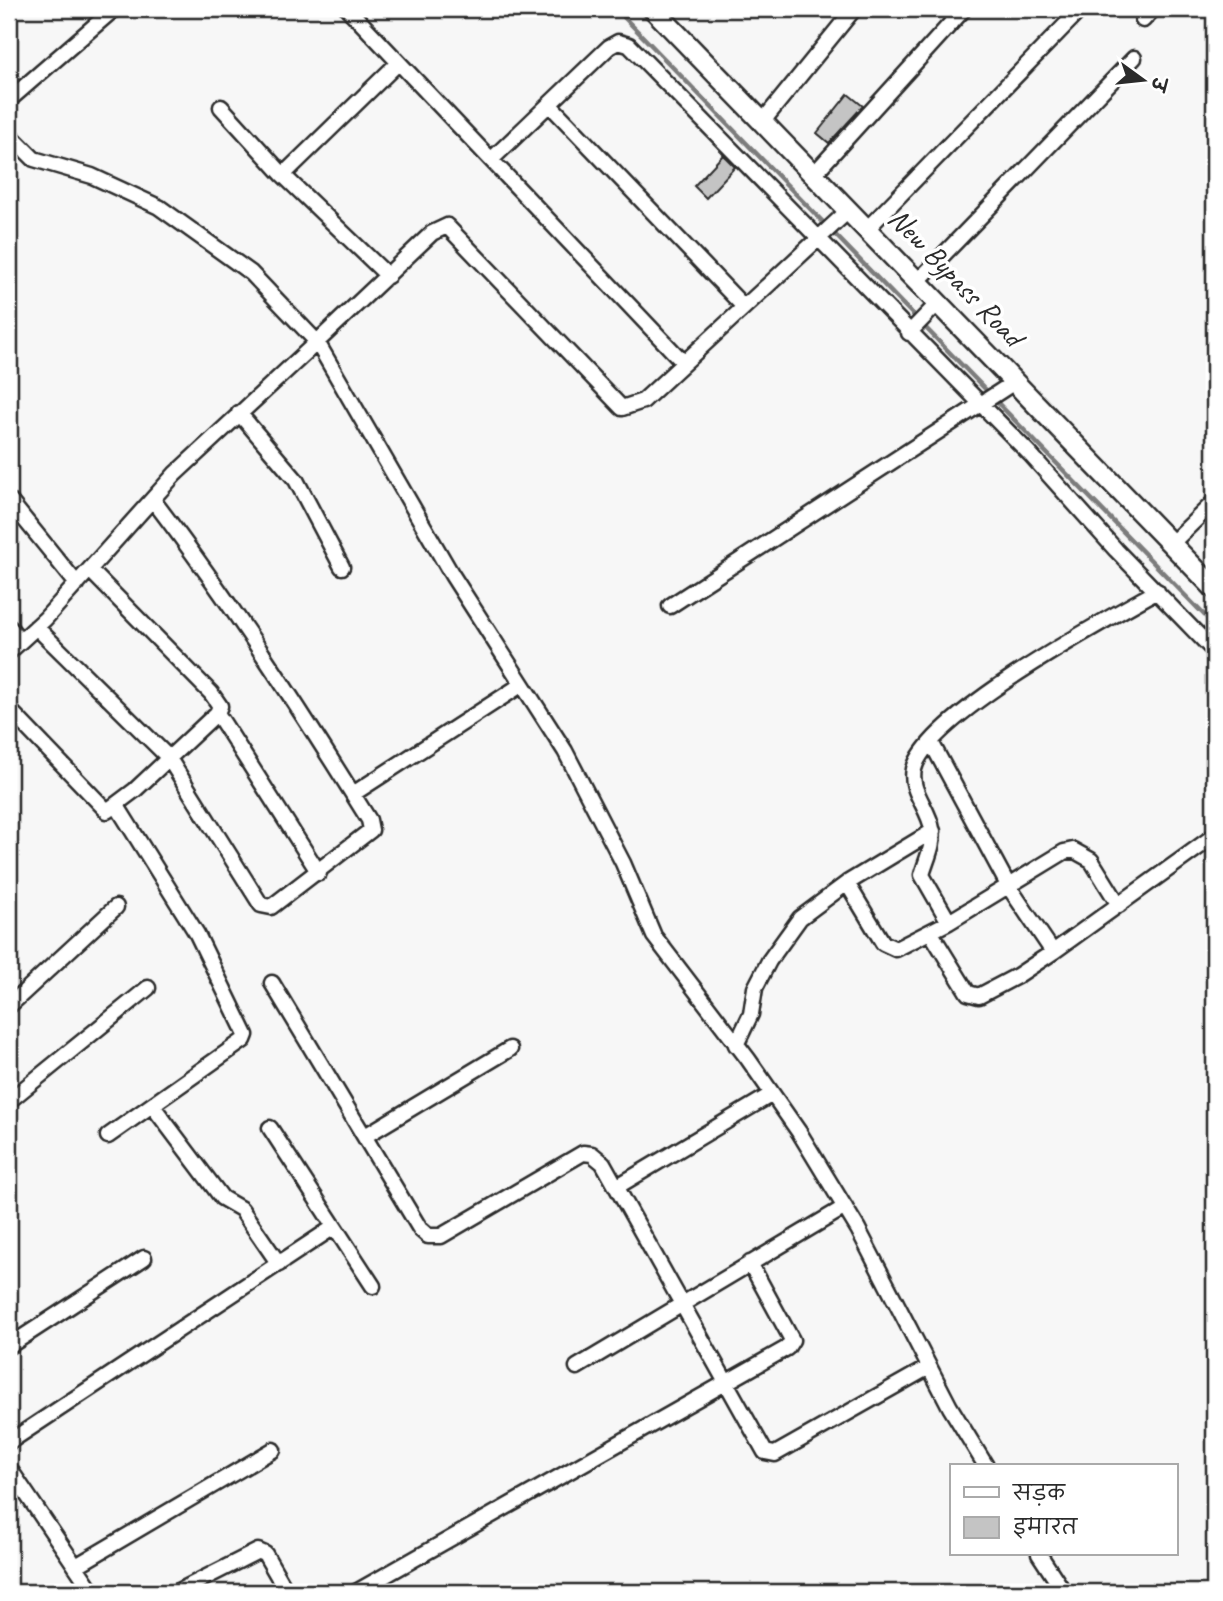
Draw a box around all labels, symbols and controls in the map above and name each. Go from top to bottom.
north arrow [1108,46,1178,116]
text: उ [1145,73,1172,96]
street label: New Bypass Road [880,199,1035,358]
legend [950,1464,1178,1556]
text: सड़क [1012,1480,1066,1506]
text: इमारत [1013,1514,1079,1540]

